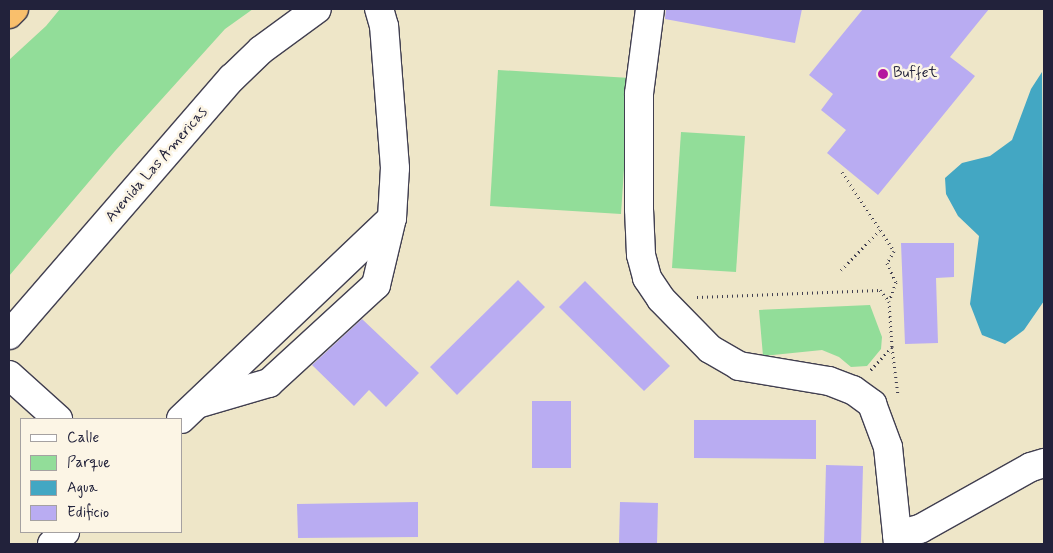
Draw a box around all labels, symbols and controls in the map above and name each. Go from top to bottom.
place label: Buffet [893,65,937,83]
marker: Buffet [877,68,889,80]
street label: Avenida Las Americas [104,106,210,224]
legend [20,418,182,533]
text: Calle [67,428,99,448]
text: Parque [67,453,110,473]
text: Agua [67,478,98,498]
text: Edificio [67,503,109,523]

